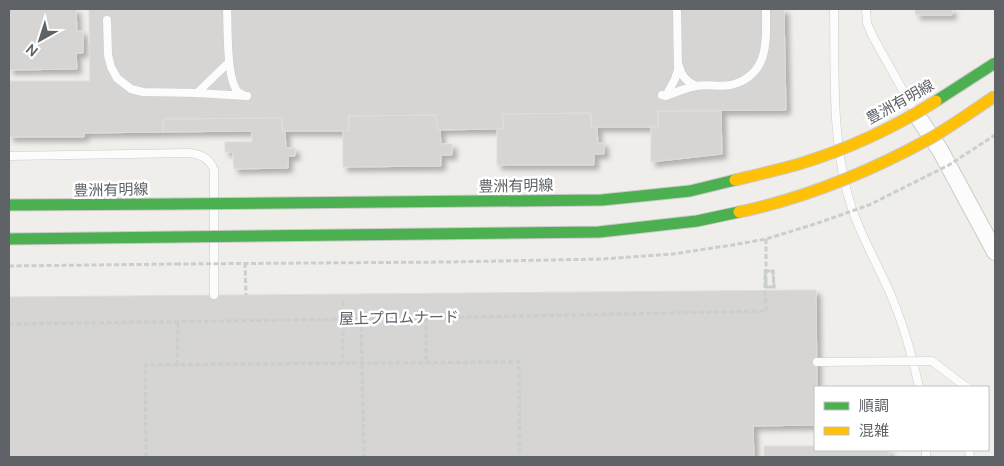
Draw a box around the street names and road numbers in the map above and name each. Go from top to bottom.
street label: 豊洲有明線 [862,74,938,129]
street label: 豊洲有明線 [478,174,554,197]
street label: 豊洲有明線 [73,178,149,201]
street label: 屋上プロムナード [339,306,459,329]

